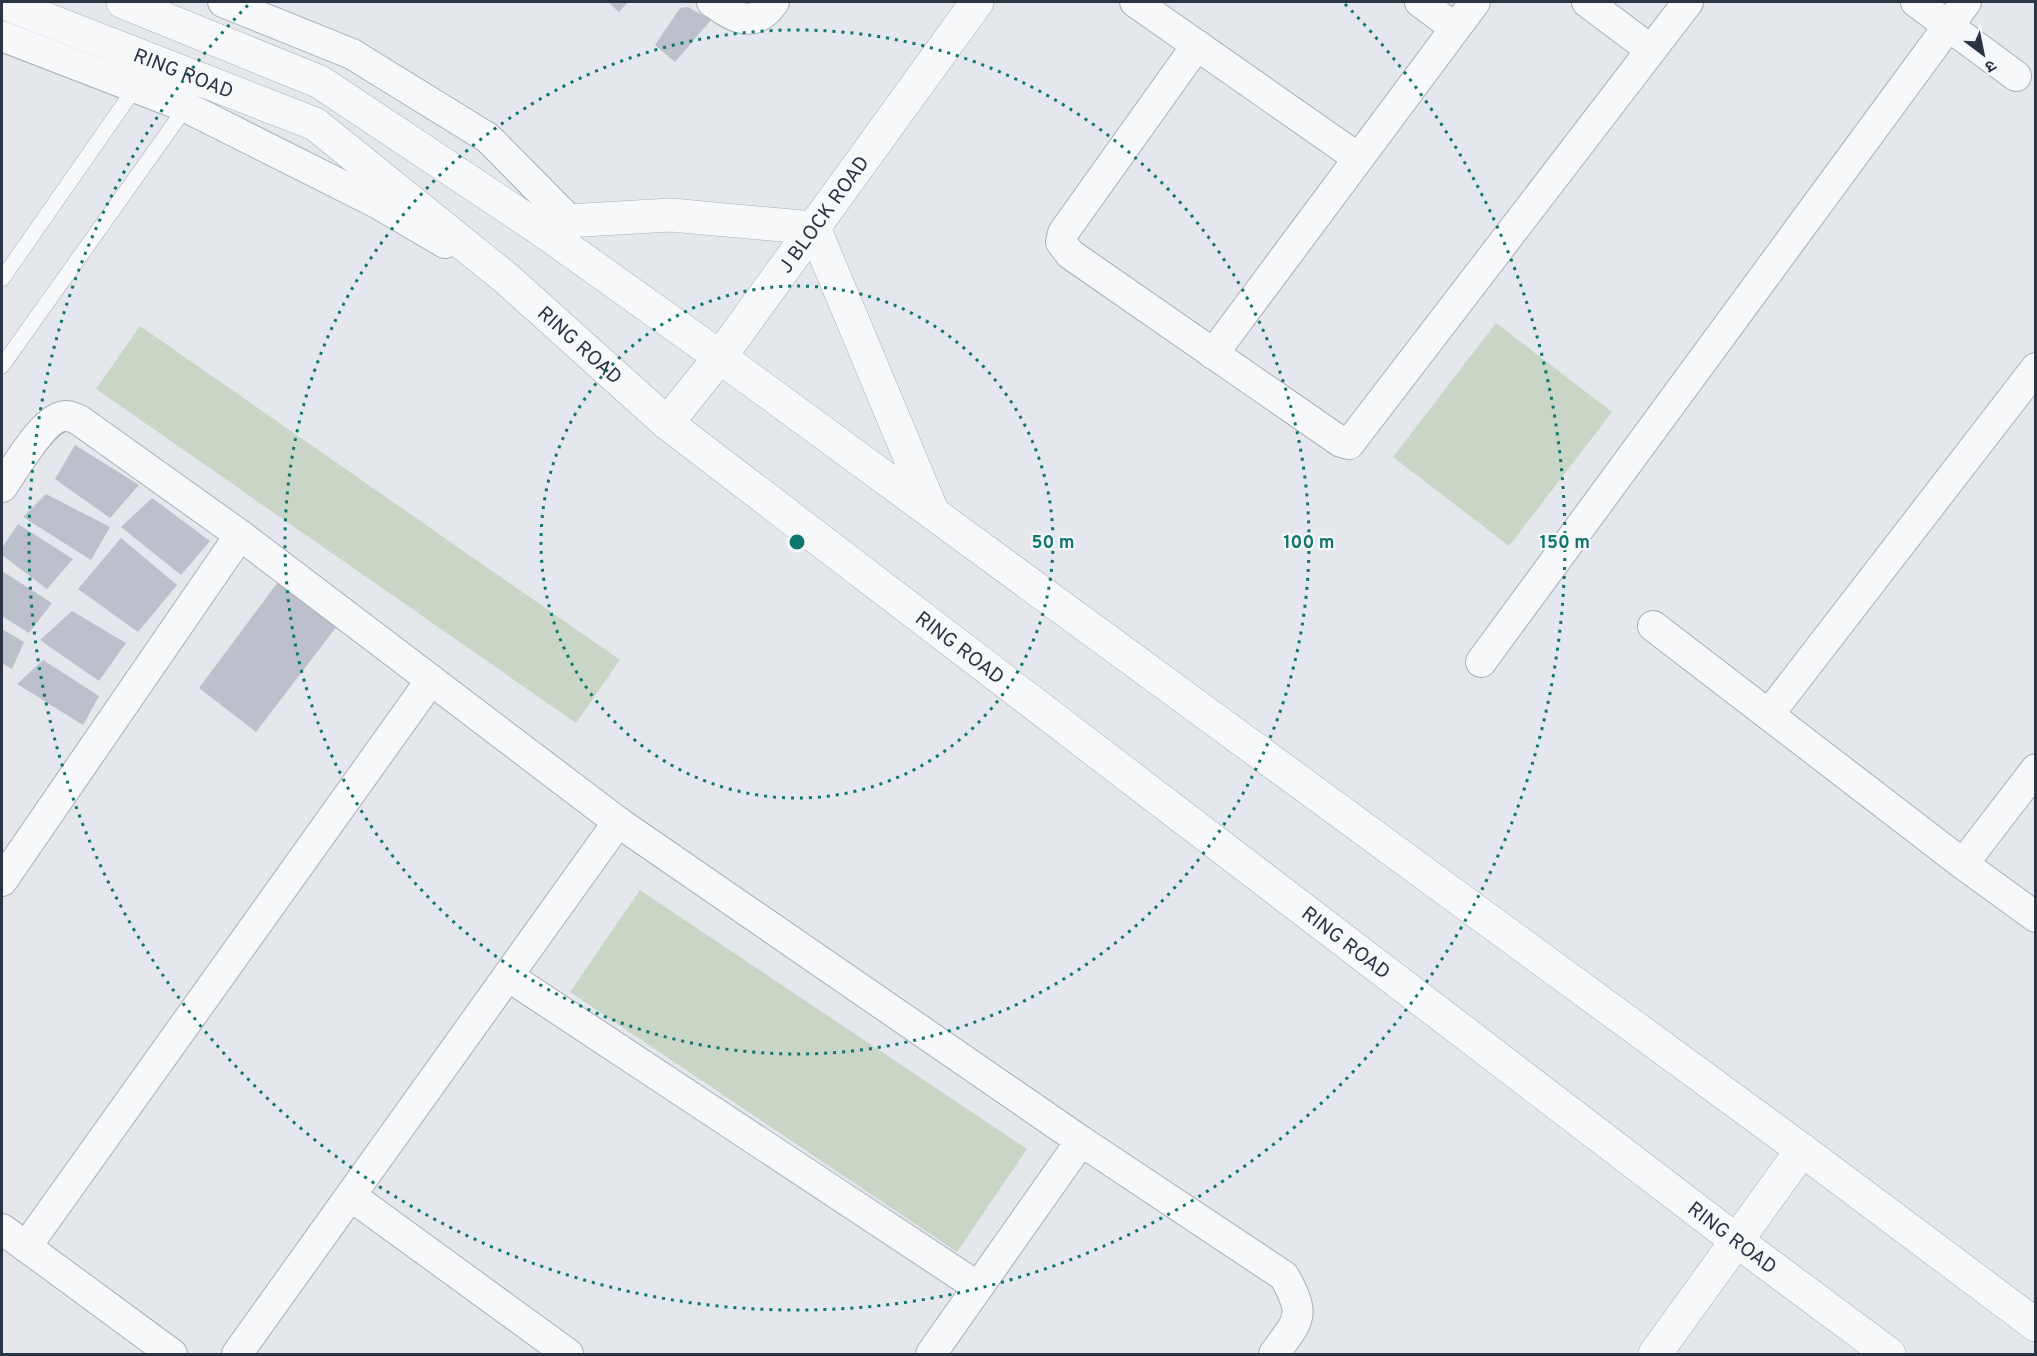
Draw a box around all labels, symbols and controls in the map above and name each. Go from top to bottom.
north arrow [1953,24,2013,84]
street label: RING ROAD [129,43,237,106]
text: उ [1980,54,1999,76]
street label: J BLOCK ROAD [774,151,876,279]
street label: RING ROAD [531,301,627,391]
centre of rings [787,532,807,552]
text: 50 m [1031,532,1075,555]
text: 100 m [1283,532,1335,555]
text: 150 m [1540,532,1590,555]
street label: RING ROAD [909,606,1009,691]
street label: RING ROAD [1295,902,1395,986]
street label: RING ROAD [1681,1197,1781,1281]

